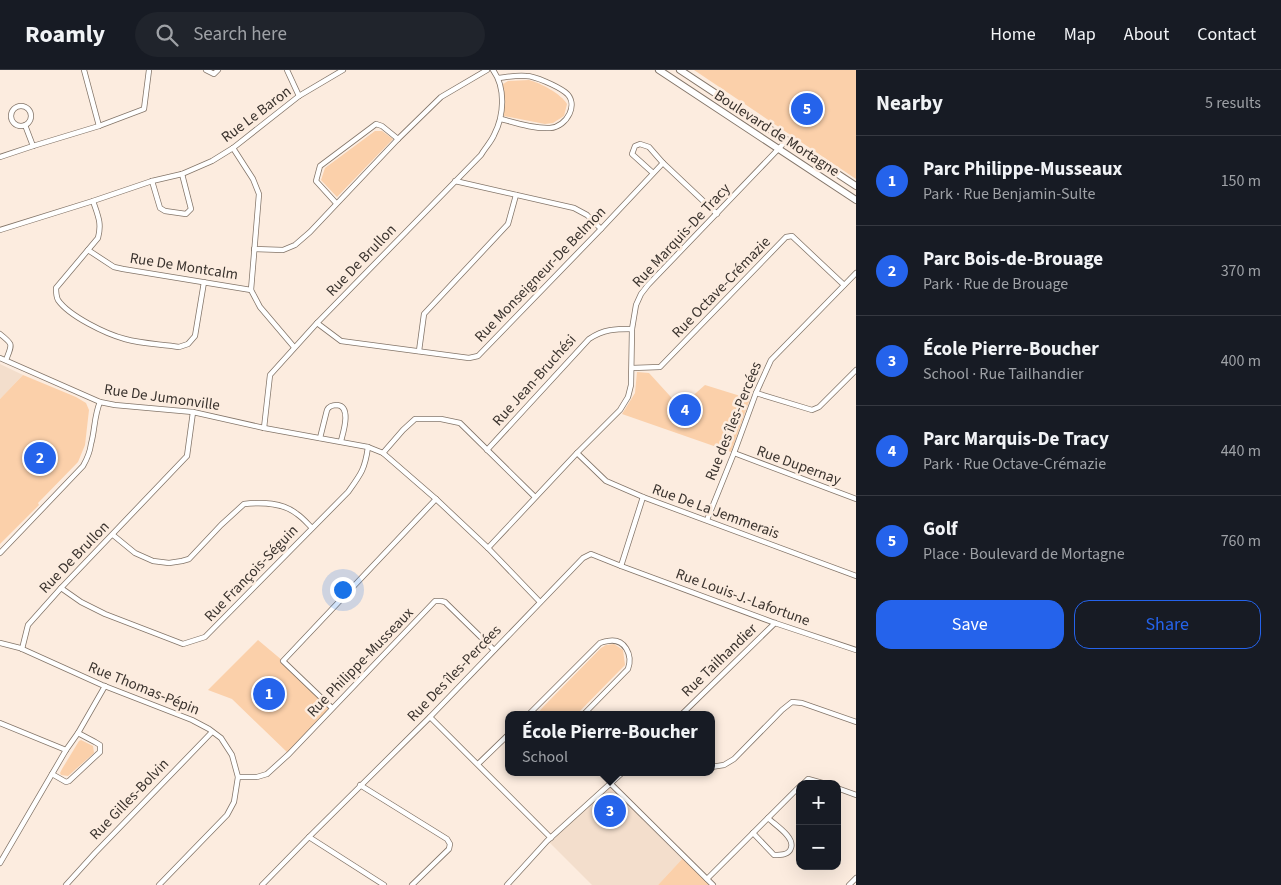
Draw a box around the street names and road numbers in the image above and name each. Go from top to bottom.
street label: Rue Le Baron [217,81,296,148]
street label: Boulevard de Mortagne [710,85,844,182]
street label: Rue Marquis-De Tracy [628,179,735,292]
street label: Rue Monseigneur-De Belmon [470,202,611,347]
street label: Rue De Brullon [322,220,401,301]
street label: Rue Octave-Crémazie [667,232,775,343]
street label: Rue De Montcalm [128,248,240,285]
street label: Rue Jean-Bruchési [488,330,581,431]
street label: Rue des îles-Percées [700,359,767,484]
street label: Rue De Jumonville [103,379,221,416]
street label: Rue Dupernay [754,441,844,490]
street label: Rue De La Jemmerais [649,479,782,544]
street label: Rue De Brullon [35,517,114,598]
street label: Rue François-Séguin [200,520,303,626]
street label: Rue Louis-J.-Lafortune [673,563,813,632]
street label: Rue Philippe-Musseaux [302,603,419,722]
street label: Rue Tailhandier [677,618,762,702]
street label: Rue Des îles-Percées [403,620,506,726]
street label: Rue Thomas-Pépin [85,657,203,720]
street label: Rue Gilles-Bolvin [85,754,174,845]

